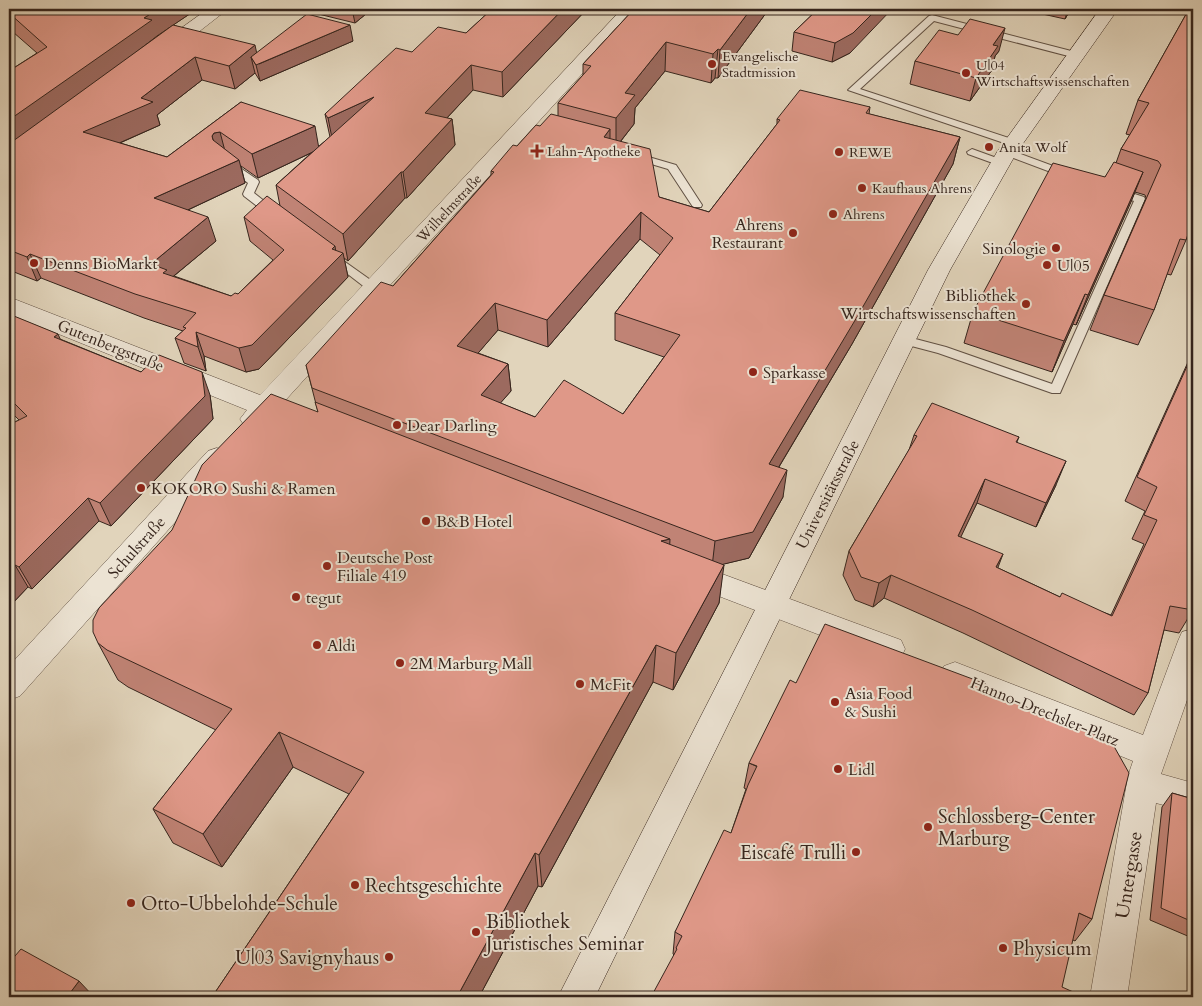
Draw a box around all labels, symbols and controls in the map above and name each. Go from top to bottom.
place label: Evangelische Stadtmission [722,47,799,82]
place label: U|04 Wirtschaftswissenschaften [975,56,1130,91]
marker: Evangelische Stadtmission [706,58,718,70]
marker: U|04 Wirtschaftswissenschaften [960,67,972,79]
place label: Anita Wolf [999,138,1069,157]
marker: Anita Wolf [983,141,995,153]
place label: Lahn-Apotheke [547,142,641,161]
place label: REWE [849,143,892,162]
marker: Lahn-Apotheke [531,145,543,157]
marker: REWE [833,146,845,158]
street label: Wilhelmstraße [412,170,486,248]
place label: Kaufhaus Ahrens [872,179,972,198]
marker: Kaufhaus Ahrens [856,182,868,194]
place label: Ahrens [843,205,885,224]
marker: Ahrens [827,208,839,220]
place label: Ahrens Restaurant [712,214,783,254]
marker: Ahrens Restaurant [787,227,799,239]
place label: Sinologie [982,238,1046,260]
marker: Sinologie [1050,242,1062,254]
place label: Denns BioMarkt [44,253,158,275]
place label: U|05 [1057,255,1090,277]
marker: Denns BioMarkt [28,257,40,269]
marker: U|05 [1041,259,1053,271]
place label: Bibliothek Wirtschaftswissenschaften [839,285,1016,325]
marker: Bibliothek Wirtschaftswissenschaften [1020,298,1032,310]
street label: Gutenbergstraße [54,314,167,377]
place label: Sparkasse [763,362,826,384]
marker: Sparkasse [747,366,759,378]
place label: Dear Darling [407,415,497,437]
marker: Dear Darling [391,419,403,431]
street label: Universitätsstraße [791,436,865,553]
place label: KOKORO Sushi & Ramen [151,478,335,500]
marker: KOKORO Sushi & Ramen [135,482,147,494]
place label: B&B Hotel [436,511,512,533]
street label: Schulstraße [103,512,171,584]
marker: B&B Hotel [420,515,432,527]
place label: Deutsche Post Filiale 419 [337,547,433,587]
marker: Deutsche Post Filiale 419 [321,560,333,572]
place label: tegut [306,587,341,609]
marker: tegut [290,591,302,603]
place label: Aldi [327,635,356,657]
marker: Aldi [311,639,323,651]
place label: 2M Marburg Mall [410,653,532,675]
marker: 2M Marburg Mall [394,657,406,669]
street label: Hanno-Drechsler-Platz [967,672,1122,752]
place label: McFit [590,674,631,696]
marker: McFit [574,678,586,690]
place label: Asia Food & Sushi [845,683,913,723]
marker: Asia Food & Sushi [829,696,841,708]
place label: Lidl [848,759,875,781]
marker: Lidl [832,763,844,775]
place label: Schlossberg-Center Marburg [938,804,1095,852]
marker: Schlossberg-Center Marburg [922,821,934,833]
street label: Untergasse [1109,830,1149,921]
place label: Eiscafé Trulli [740,840,846,866]
marker: Eiscafé Trulli [850,846,862,858]
place label: Rechtsgeschichte [365,873,502,899]
marker: Rechtsgeschichte [349,879,361,891]
place label: Otto-Ubbelohde-Schule [141,891,338,917]
marker: Otto-Ubbelohde-Schule [125,897,137,909]
place label: Bibliothek Juristisches Seminar [483,909,644,957]
marker: Bibliothek Juristisches Seminar [470,926,482,938]
place label: Physicum [1013,936,1092,962]
marker: Physicum [997,942,1009,954]
place label: U|03 Savignyhaus [235,945,379,971]
marker: U|03 Savignyhaus [383,951,395,963]

